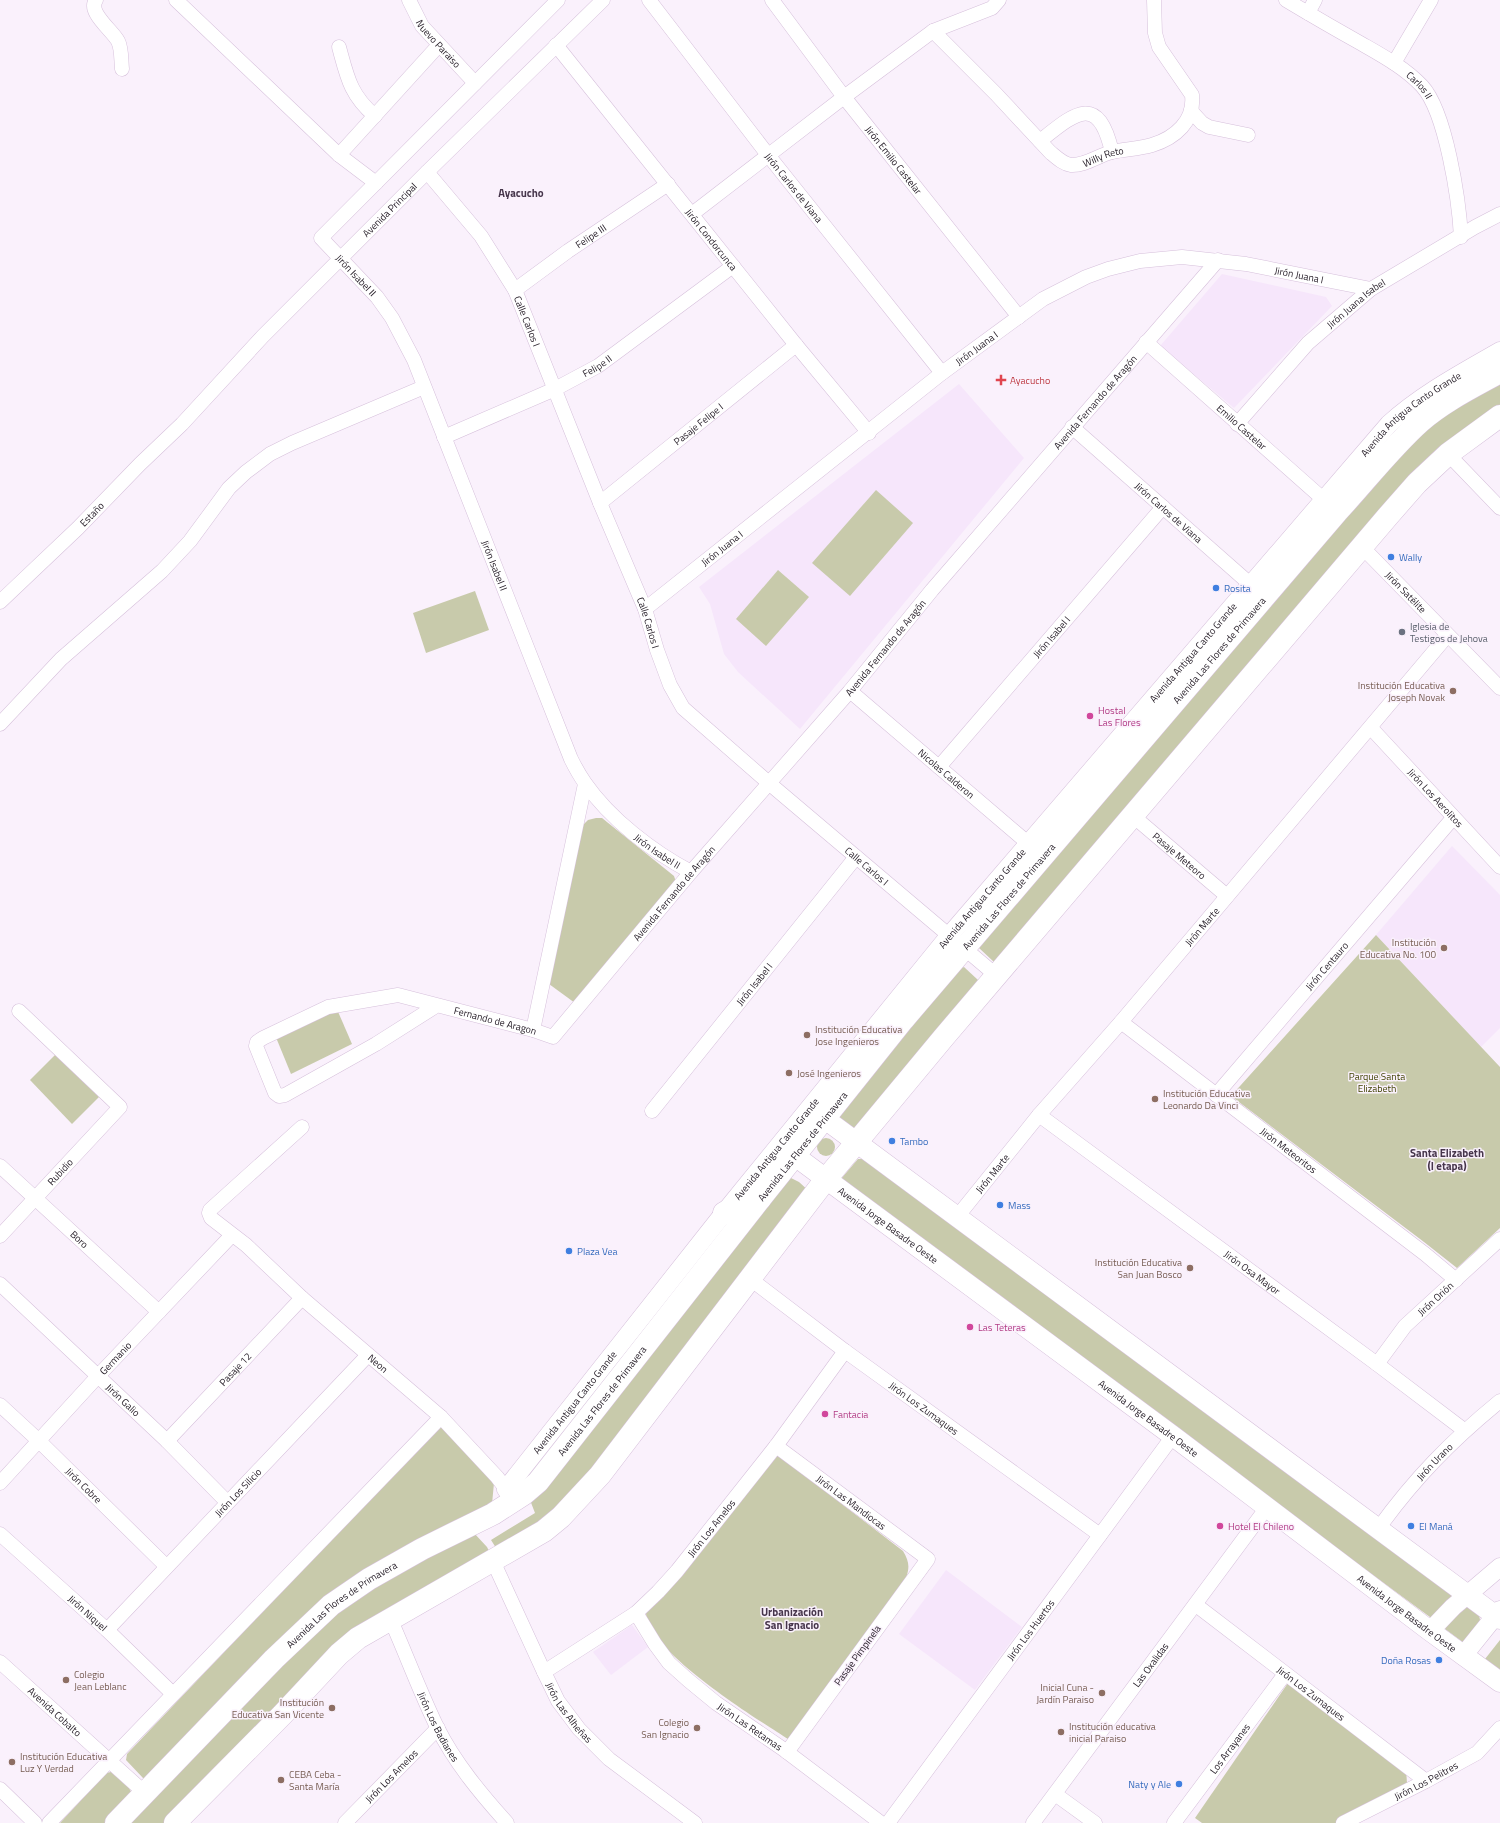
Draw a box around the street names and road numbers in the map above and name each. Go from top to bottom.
street label: Nuevo Paraiso [412,17,464,71]
street label: Carlos II [1403,68,1436,102]
street label: Jirón Emilio Castelar [862,123,926,198]
street label: Willy Reto [1081,143,1125,171]
street label: Jirón Carlos de Viana [761,150,826,226]
street label: Avenida Principal [359,179,420,241]
street label: Jirón Condorcunca [682,205,741,274]
street label: Felipe III [572,220,609,252]
street label: Jirón Isabel II [332,251,380,300]
street label: Jirón Juana I [1273,263,1325,287]
street label: Jirón Juana Isabel [1323,275,1388,332]
street label: Calle Carlos I [510,294,544,349]
street label: Jirón Juana I [952,327,1001,369]
street label: Felipe II [580,351,615,381]
street label: Avenida Fernando de Aragón [1050,352,1140,453]
street label: Avenida Antigua Canto Grande [1357,368,1464,460]
street label: Pasaje Felipe I [670,400,726,449]
street label: Emilio Castelar [1213,401,1270,454]
street label: Jirón Carlos de Viana [1131,479,1206,547]
street label: Estaño [76,499,108,530]
street label: Jirón Juana I [698,527,746,570]
street label: Jirón Isabel II [478,538,511,593]
street label: Jirón Satélite [1382,568,1430,617]
street label: Avenida Las Flores de Primavera [1169,594,1269,707]
street label: Calle Carlos I [633,595,663,650]
street label: Avenida Fernando de Aragón [842,596,929,700]
street label: Avenida Antigua Canto Grande [1146,599,1240,706]
street label: Jirón Isabel I [1029,613,1074,661]
street label: Nicolas Calderon [915,745,978,802]
street label: Jirón Los Aerolitos [1404,765,1467,831]
street label: Pasaje Meteoro [1149,829,1209,883]
street label: Jirón Isabel II [631,830,683,873]
street label: Avenida Las Flores de Primavera [959,840,1059,953]
street label: Avenida Fernando de Aragón [629,843,719,944]
street label: Calle Carlos I [841,843,892,889]
street label: Avenida Antigua Canto Grande [935,845,1029,952]
street label: Jirón Marte [1181,904,1223,949]
street label: Jirón Centauro [1302,939,1352,994]
street label: Jirón Isabel I [733,960,776,1009]
street label: Fernando de Aragon [452,1003,539,1039]
street label: Avenida Las Flores de Primavera [754,1089,851,1204]
street label: Avenida Antigua Canto Grande [731,1095,823,1203]
street label: Jirón Meteoritos [1257,1124,1320,1177]
street label: Jirón Marte [972,1151,1013,1197]
street label: Rubidio [44,1155,77,1189]
street label: Avenida Jorge Basadre Oeste [835,1183,941,1268]
street label: Boro [67,1227,92,1252]
street label: Jirón Osa Mayor [1221,1247,1284,1299]
street label: Jirón Orión [1414,1278,1457,1319]
street label: Germanio [96,1338,135,1378]
street label: Avenida Las Flores de Primavera [554,1343,650,1459]
street label: Avenida Antigua Canto Grande [530,1348,620,1457]
street label: Pasaje 12 [216,1349,255,1390]
street label: Neon [364,1351,391,1377]
street label: Avenida Jorge Basadre Oeste [1095,1376,1201,1461]
street label: Jirón Los Zumaques [886,1378,962,1439]
street label: Jirón Galio [102,1380,143,1420]
street label: Jirón Urano [1413,1440,1456,1484]
street label: Jirón Cobre [62,1464,105,1507]
street label: Jirón Los Silicio [211,1465,265,1520]
street label: Jirón Las Mandiocas [813,1472,889,1534]
street label: Jirón Los Amelos [684,1496,739,1560]
street label: Avenida Las Flores de Primavera [283,1558,400,1652]
street label: Avenida Jorge Basadre Oeste [1354,1571,1460,1656]
street label: Jirón Niquel [65,1591,110,1635]
street label: Jirón Los Huertos [1003,1596,1058,1664]
street label: Pasaje Pimpinela [830,1622,885,1689]
street label: Las Oxalidas [1129,1639,1173,1691]
street label: Jirón Los Zumaques [1274,1662,1348,1725]
street label: Jirón Las Alheñas [542,1680,596,1747]
street label: Avenida Cobalto [24,1684,85,1740]
street label: Jirón Los Badianes [414,1689,463,1765]
street label: Jirón Las Retamas [714,1699,785,1755]
street label: Los Arrayanes [1206,1720,1254,1777]
street label: Jirón Los Amelos [362,1746,422,1806]
street label: Jirón Los Pelitres [1391,1758,1461,1804]

